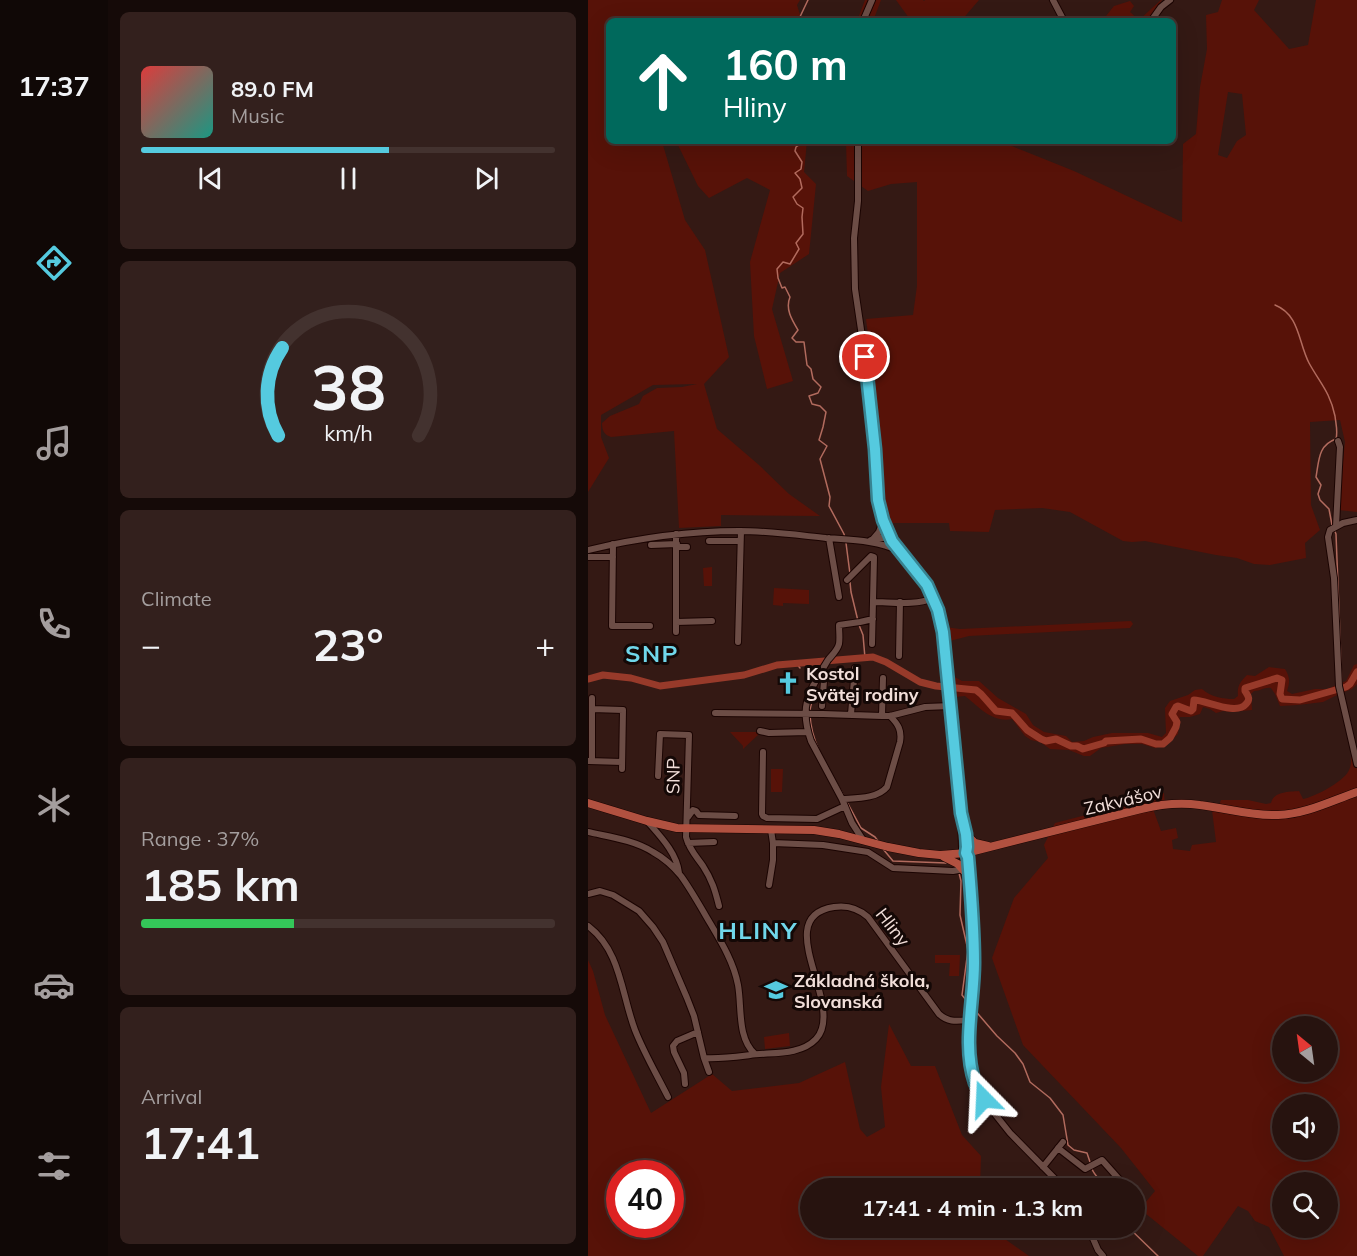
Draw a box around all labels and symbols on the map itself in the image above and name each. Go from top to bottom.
pin [839,331,890,382]
district label: SNP [625,638,679,668]
place label: Kostol Svätej rodiny [806,662,919,706]
church icon: Kostol Svätej rodiny [775,670,801,696]
street label: SNP [661,758,685,794]
street label: Zakvášov [1082,780,1165,820]
street label: Hliny [871,903,915,951]
district label: HLINY [718,915,798,945]
place label: Základná škola, Slovanská [794,969,930,1013]
school or university icon: Základná škola, Slovanská [763,977,789,1003]
north arrow [1272,1016,1338,1082]
position arrow [952,1067,1016,1131]
speed limit sign: 40 [606,1160,684,1238]

